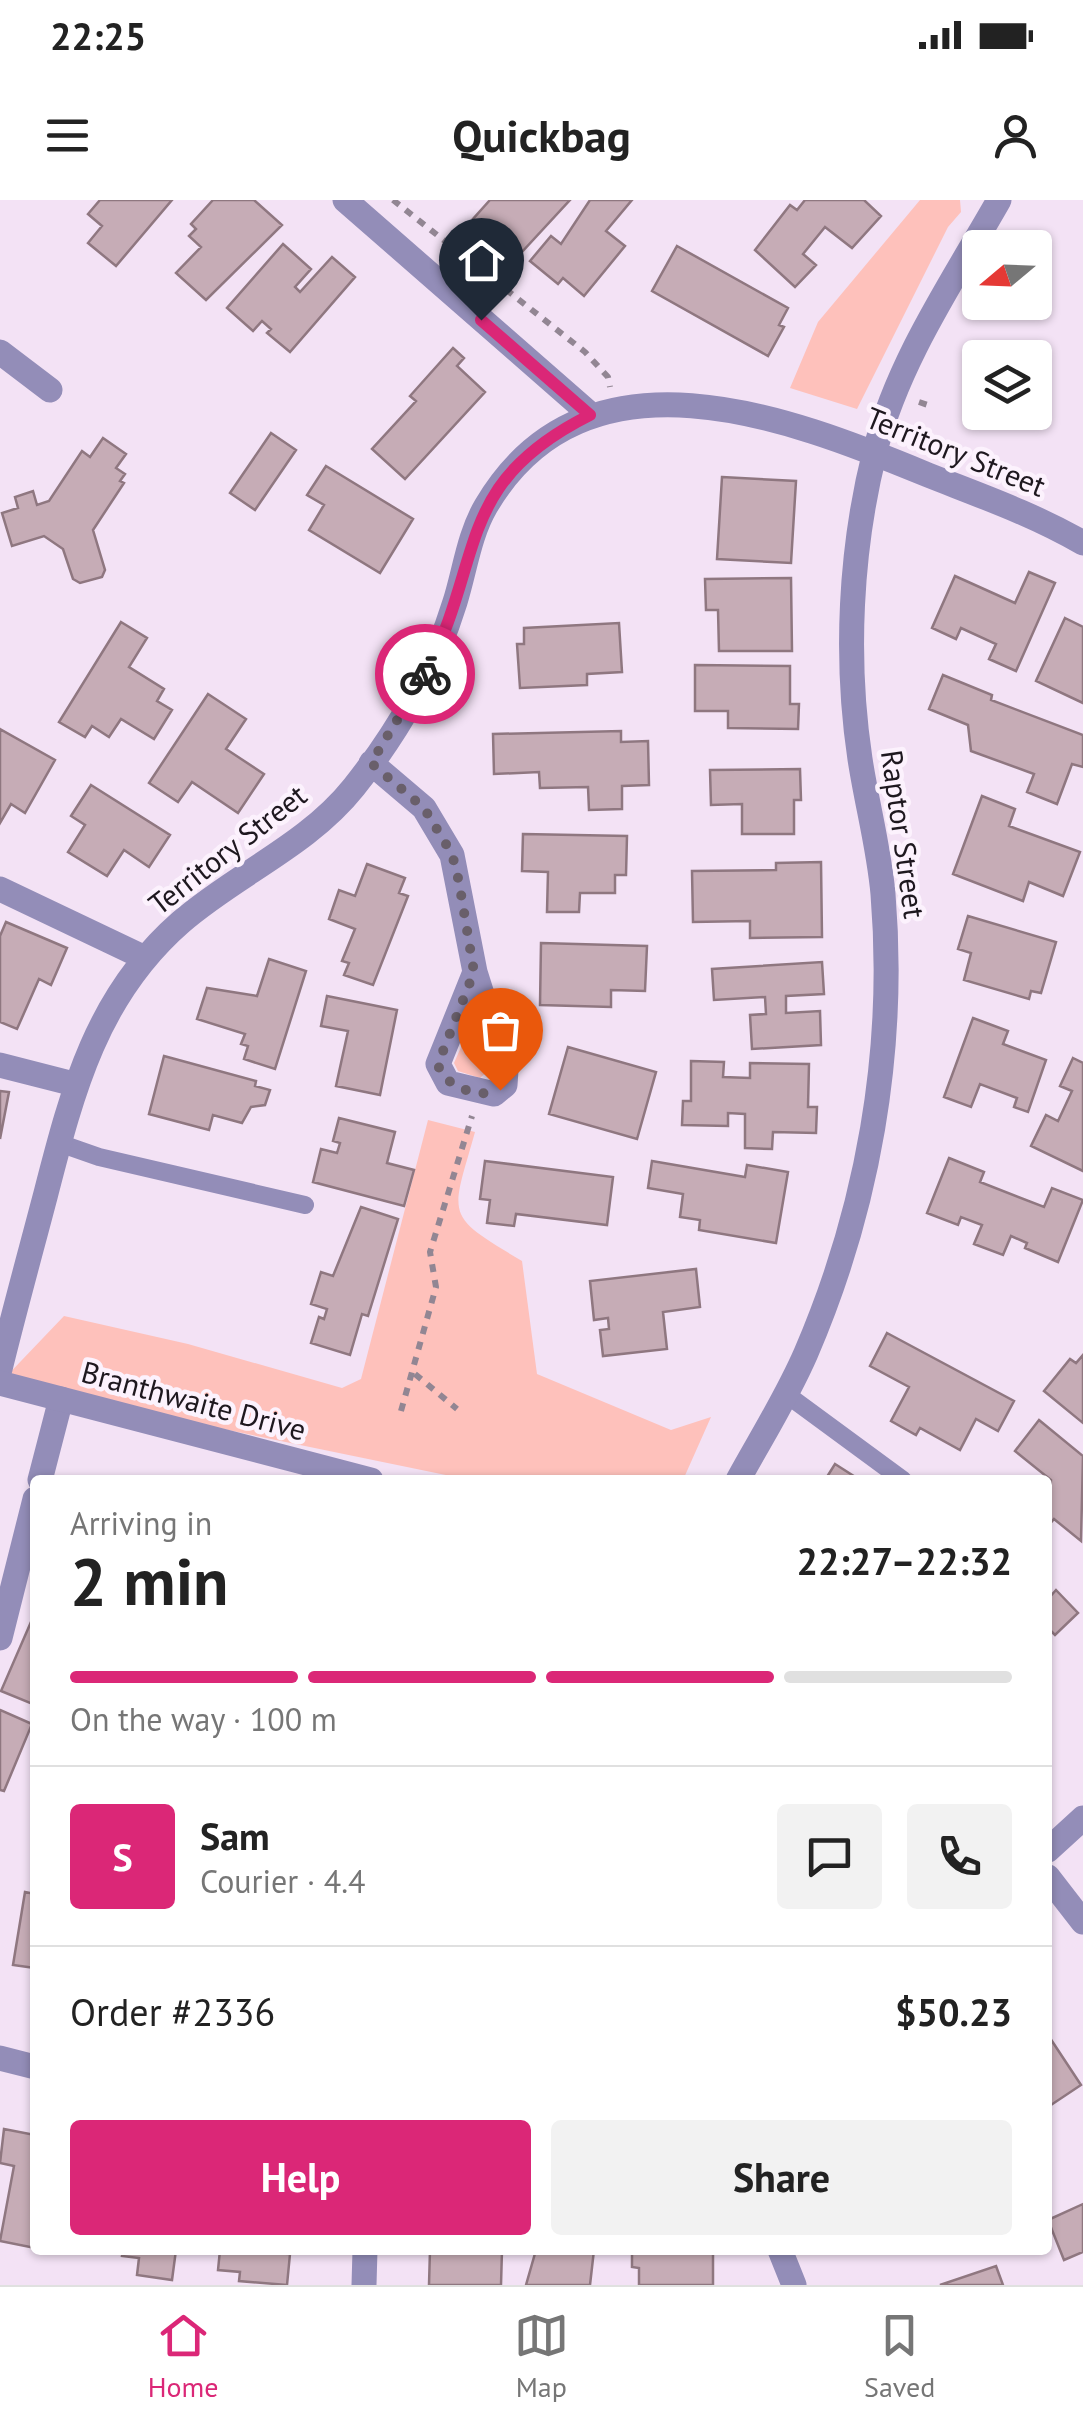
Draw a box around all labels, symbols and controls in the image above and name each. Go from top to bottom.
text: 22:25 [50,11,146,60]
text: Quickbag [452,106,631,164]
icon: menu [40,108,95,163]
icon: person [988,108,1043,163]
pin [439,218,524,321]
north arrow [962,230,1052,320]
map controls [962,230,1052,430]
icon: home [454,233,509,288]
button: layers [962,340,1052,430]
street label: Territory Street [861,397,1051,505]
courier [375,624,475,724]
icon: bike [398,647,453,702]
street label: Raptor Street [873,747,935,921]
street label: Territory Street [140,775,314,923]
pin [458,988,543,1091]
icon: bag [473,1003,528,1058]
street label: Branthwaite Drive [77,1351,311,1449]
text: Arriving in [70,1502,212,1544]
text: 22:27–22:32 [797,1536,1012,1585]
text: 2 min [70,1539,229,1623]
text: On the way · 100 m [70,1698,337,1740]
button: chat [777,1804,882,1909]
button: phone [907,1804,1012,1909]
text: Sam [200,1811,270,1860]
text: S [112,1832,133,1881]
text: Courier · 4.4 [200,1860,366,1902]
text: Order #2336 [70,1987,275,2036]
text: $50.23 [895,1987,1012,2036]
button: Help [70,2120,531,2235]
button: Share [551,2120,1012,2235]
tab: Home [148,2308,218,2405]
tab: Map [514,2308,569,2405]
tab: Saved [864,2308,935,2405]

